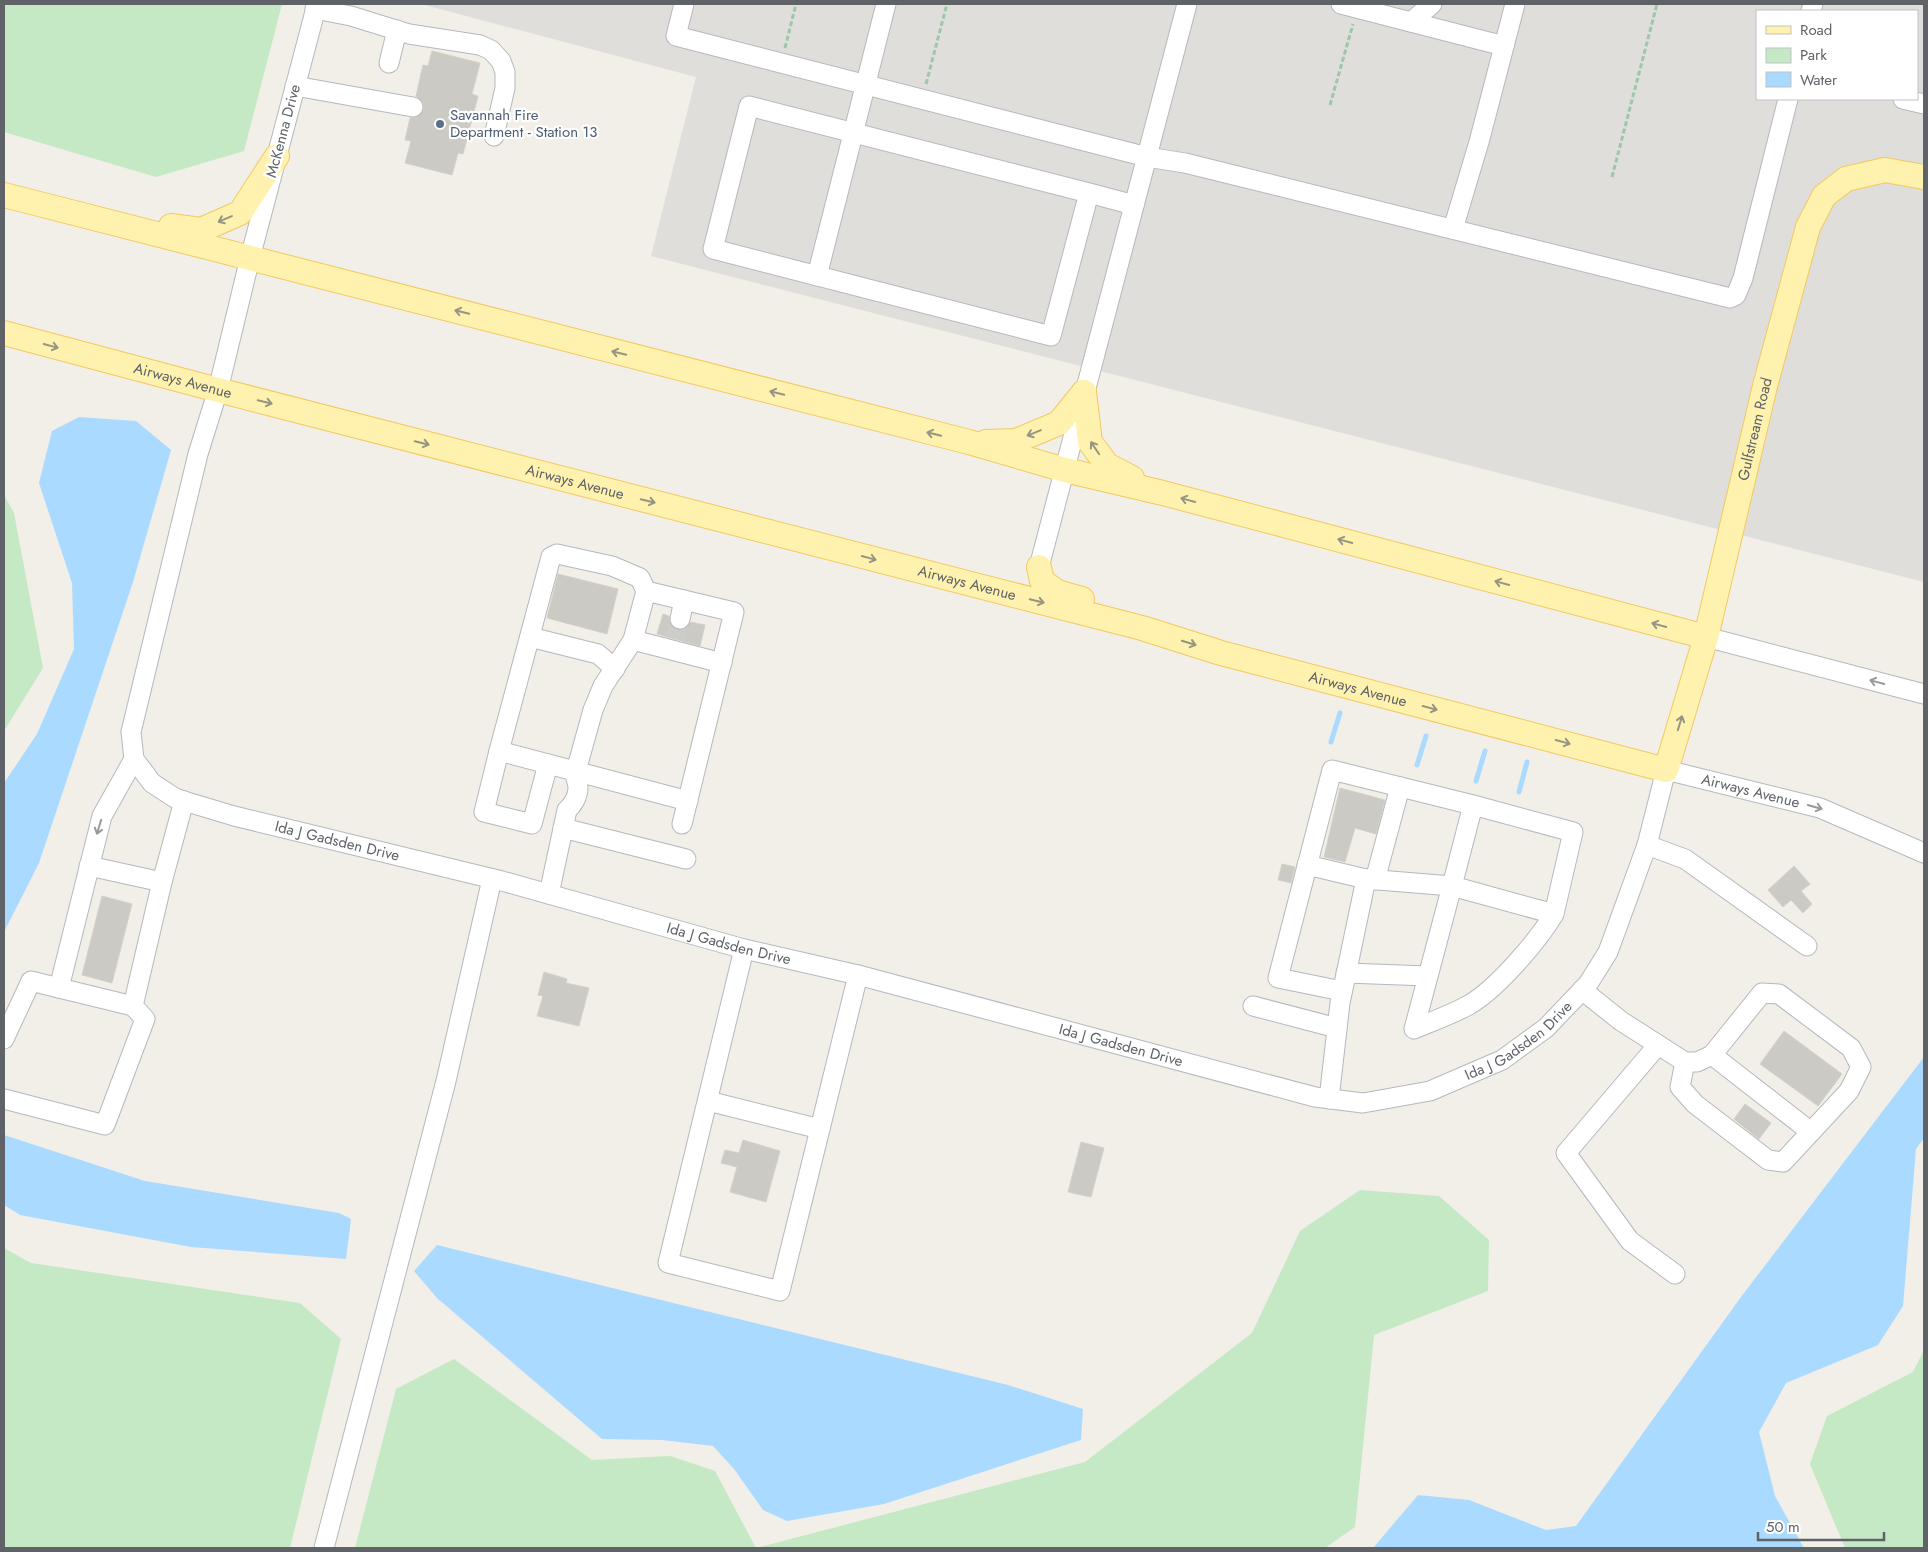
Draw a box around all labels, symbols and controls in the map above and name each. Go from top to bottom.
legend [1756,10,1918,100]
text: Road [1800,19,1832,41]
text: Park [1800,44,1827,66]
text: Water [1800,69,1838,91]
street label: McKenna Drive [260,82,306,180]
place label: Savannah Fire Department - Station 13 [450,104,598,143]
marker: Savannah Fire Department - Station 13 [434,118,446,130]
one-way arrow [218,215,233,225]
one-way arrow [454,307,470,317]
one-way arrow [42,342,58,351]
one-way arrow [612,348,628,357]
street label: Airways Avenue [131,357,234,404]
street label: Gulfstream Road [1732,375,1778,483]
one-way arrow [769,388,785,397]
one-way arrow [257,398,273,408]
one-way arrow [926,428,942,438]
one-way arrow [1027,430,1042,439]
one-way arrow [414,439,430,448]
one-way arrow [1090,441,1100,455]
street label: Airways Avenue [523,459,627,505]
one-way arrow [1181,495,1197,504]
one-way arrow [639,497,655,506]
one-way arrow [1338,536,1354,546]
one-way arrow [860,554,876,563]
street label: Airways Avenue [916,560,1019,606]
one-way arrow [1495,578,1511,587]
one-way arrow [1028,597,1044,606]
one-way arrow [1652,619,1668,629]
one-way arrow [1180,638,1196,648]
street label: Airways Avenue [1306,666,1410,712]
one-way arrow [1870,676,1886,686]
one-way arrow [1422,703,1438,713]
one-way arrow [1676,715,1686,731]
one-way arrow [1554,738,1570,748]
street label: Airways Avenue [1699,768,1802,814]
one-way arrow [1807,802,1823,812]
street label: Ida J Gadsden Drive [273,815,402,867]
one-way arrow [94,819,104,835]
street label: Ida J Gadsden Drive [664,917,793,970]
street label: Ida J Gadsden Drive [1461,996,1577,1086]
street label: Ida J Gadsden Drive [1056,1018,1186,1072]
scale bar [1758,1510,1884,1542]
text: 50 m [1766,1516,1800,1538]

